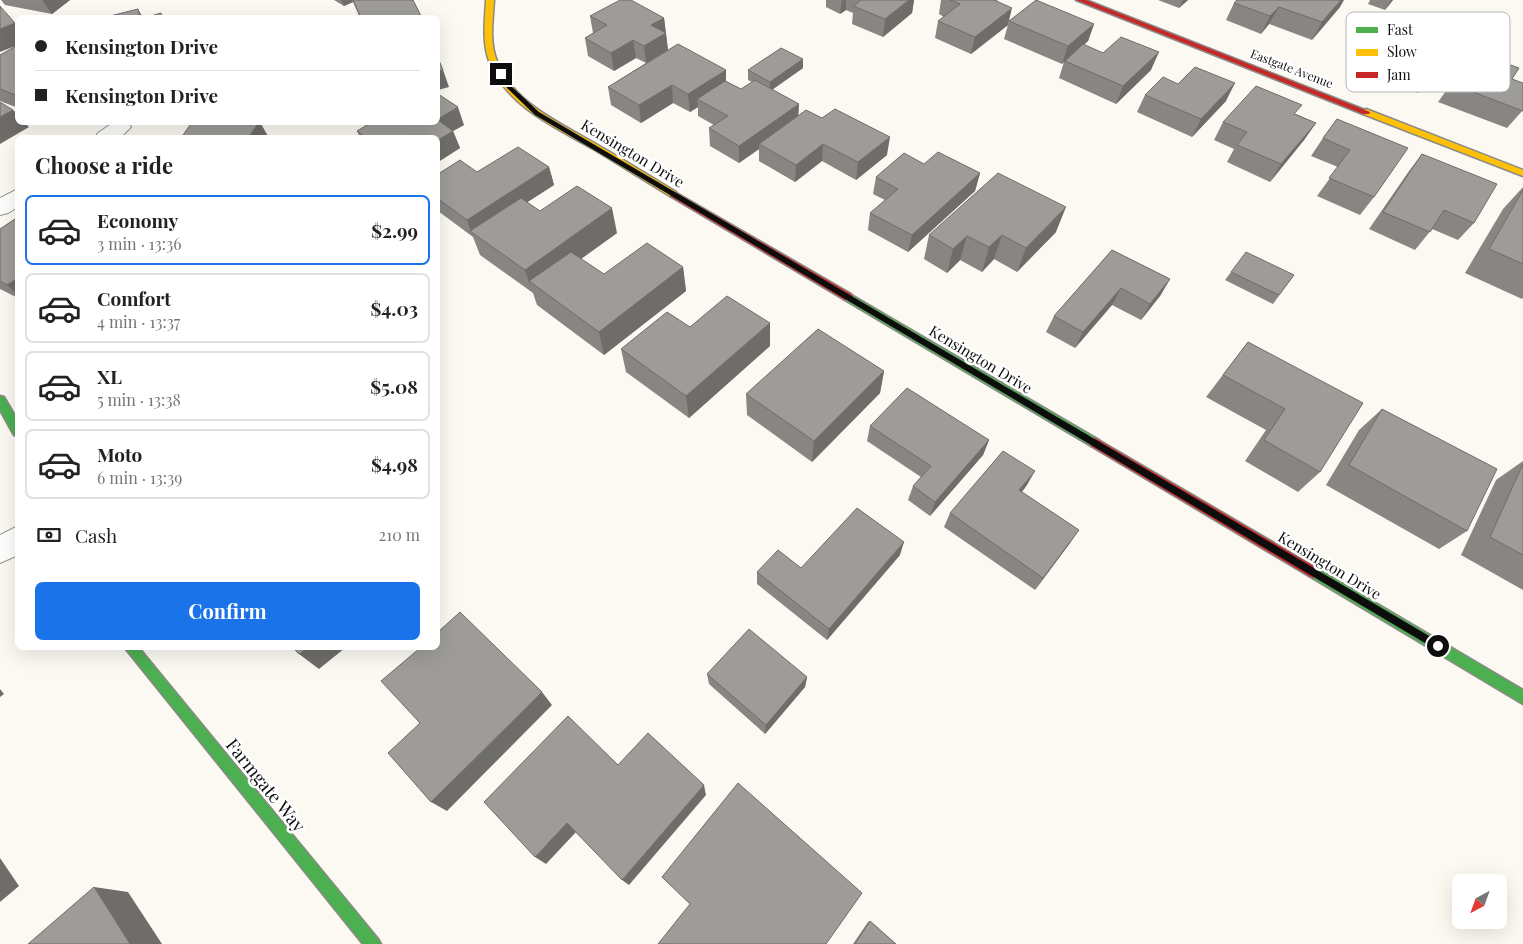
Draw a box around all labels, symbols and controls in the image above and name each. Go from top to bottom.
legend [1346,12,1510,92]
text: Fast [1387,20,1414,39]
text: Kensington Drive [65,33,218,59]
text: Slow [1387,42,1417,61]
street label: Eastgate Avenue [1248,45,1336,91]
route end [490,63,512,85]
text: Jam [1386,65,1411,84]
text: Kensington Drive [65,82,218,108]
street label: Kensington Drive [578,114,688,192]
text: Choose a ride [35,150,173,180]
text: Economy [97,207,178,233]
icon: car [37,208,82,253]
text: $2.99 [371,217,418,243]
text: 3 min · 13:36 [97,233,181,254]
text: Comfort [97,285,171,311]
icon: car [37,286,82,331]
text: $4.03 [370,295,418,321]
text: 4 min · 13:37 [97,311,180,332]
street label: Kensington Drive [926,320,1036,398]
text: XL [97,363,122,389]
icon: car [37,364,82,409]
text: $5.08 [370,373,418,399]
text: 5 min · 13:38 [97,389,181,410]
text: Moto [97,441,142,467]
icon: car [37,442,82,487]
text: $4.98 [371,451,418,477]
text: 6 min · 13:39 [97,467,182,488]
icon: cash [35,521,63,549]
text: Cash [75,522,117,548]
text: 210 m [379,524,420,545]
street label: Kensington Drive [1275,526,1385,604]
button: Confirm [35,582,420,640]
route start [1427,635,1449,657]
street label: Farmgate Way [221,733,311,837]
north arrow [1452,874,1508,929]
map controls [1452,874,1507,929]

